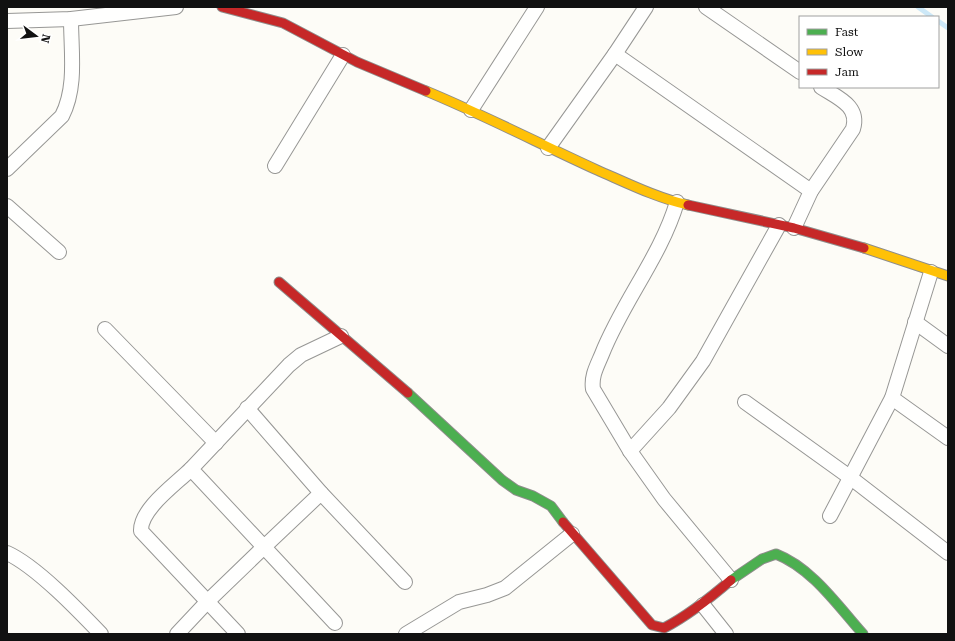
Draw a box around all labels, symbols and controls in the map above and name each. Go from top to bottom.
north arrow [16,16,56,56]
legend [799,16,939,88]
text: Fast [835,25,859,39]
text: N [38,33,53,45]
text: Slow [835,45,863,59]
text: Jam [835,65,859,79]

